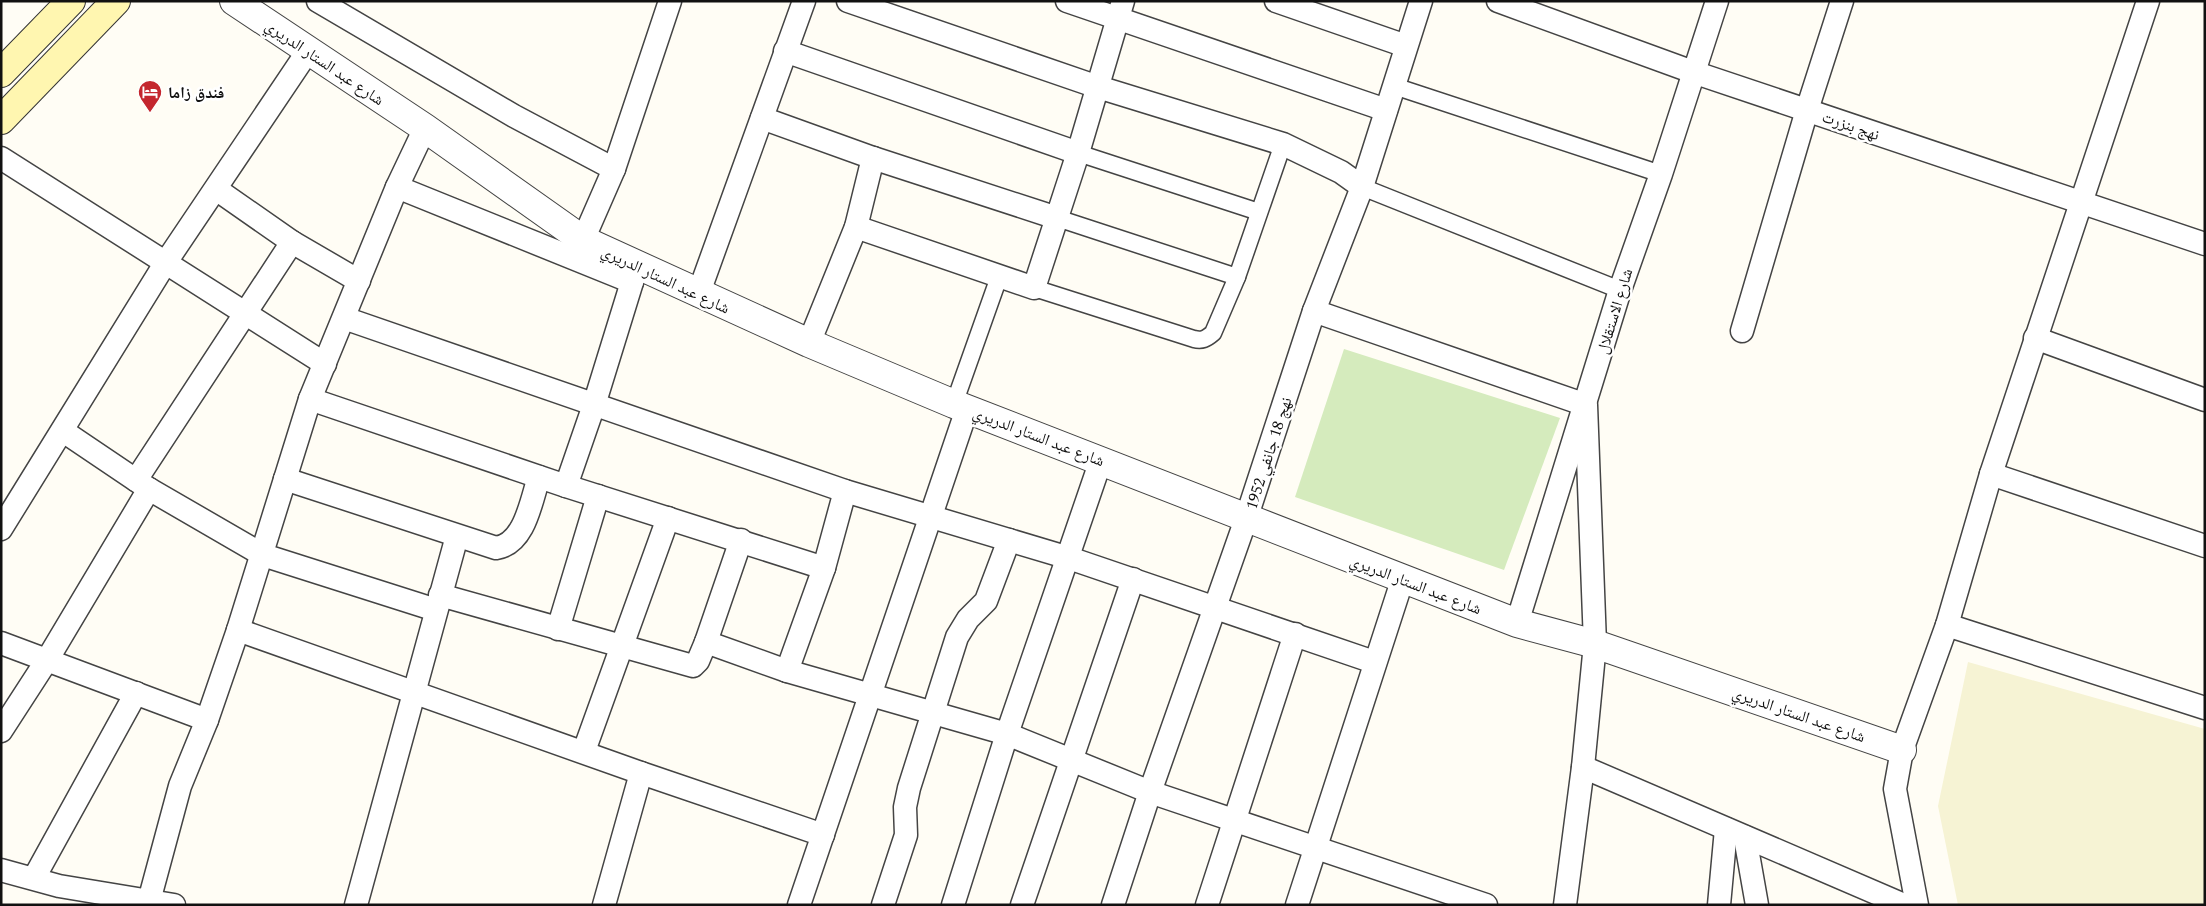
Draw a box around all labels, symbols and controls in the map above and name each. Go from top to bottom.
street label: شارع عبد الستار الدريري [260,14,389,112]
hotel icon: فندق زاما [137,79,163,113]
place label: فندق زاما [168,81,225,105]
street label: نهج بنزرت [1819,105,1883,147]
street label: شارع عبد الستار الدريري [597,240,734,320]
street label: شارع الاستقلال [1591,266,1639,357]
street label: نهج 18 جانفي 1952 [1239,394,1299,513]
street label: شارع عبد الستار الدريري [969,401,1108,473]
street label: شارع عبد الستار الدريري [1346,549,1485,621]
street label: شارع عبد الستار الدريري [1729,681,1868,749]

